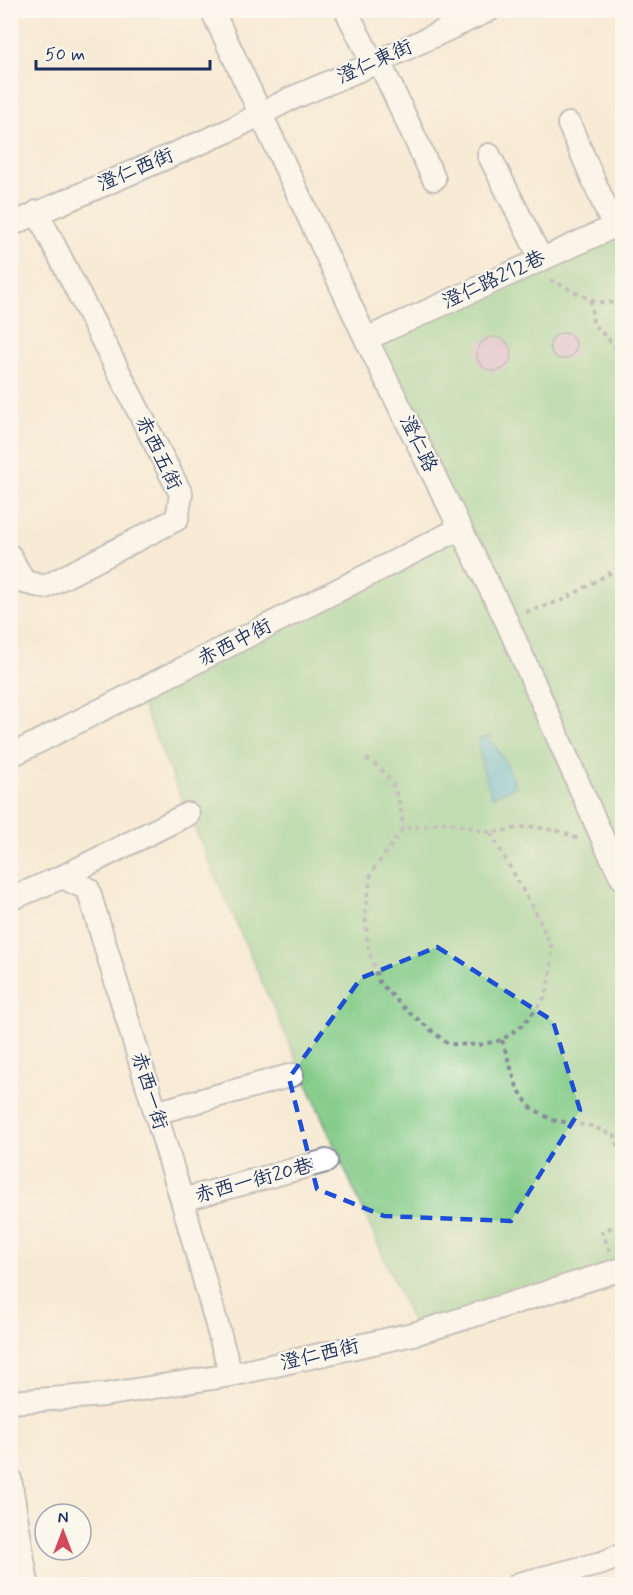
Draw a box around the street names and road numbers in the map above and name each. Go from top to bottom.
street label: 澄仁東街 [333,33,417,91]
street label: 澄仁西街 [94,142,178,198]
street label: 澄仁路212巷 [438,244,551,316]
street label: 赤西五街 [128,411,188,495]
street label: 澄仁路 [393,411,444,478]
street label: 赤西中街 [193,613,277,673]
street label: 赤西一街 [124,1049,174,1133]
street label: 赤西一街20巷 [192,1152,317,1210]
street label: 澄仁西街 [278,1333,362,1377]

